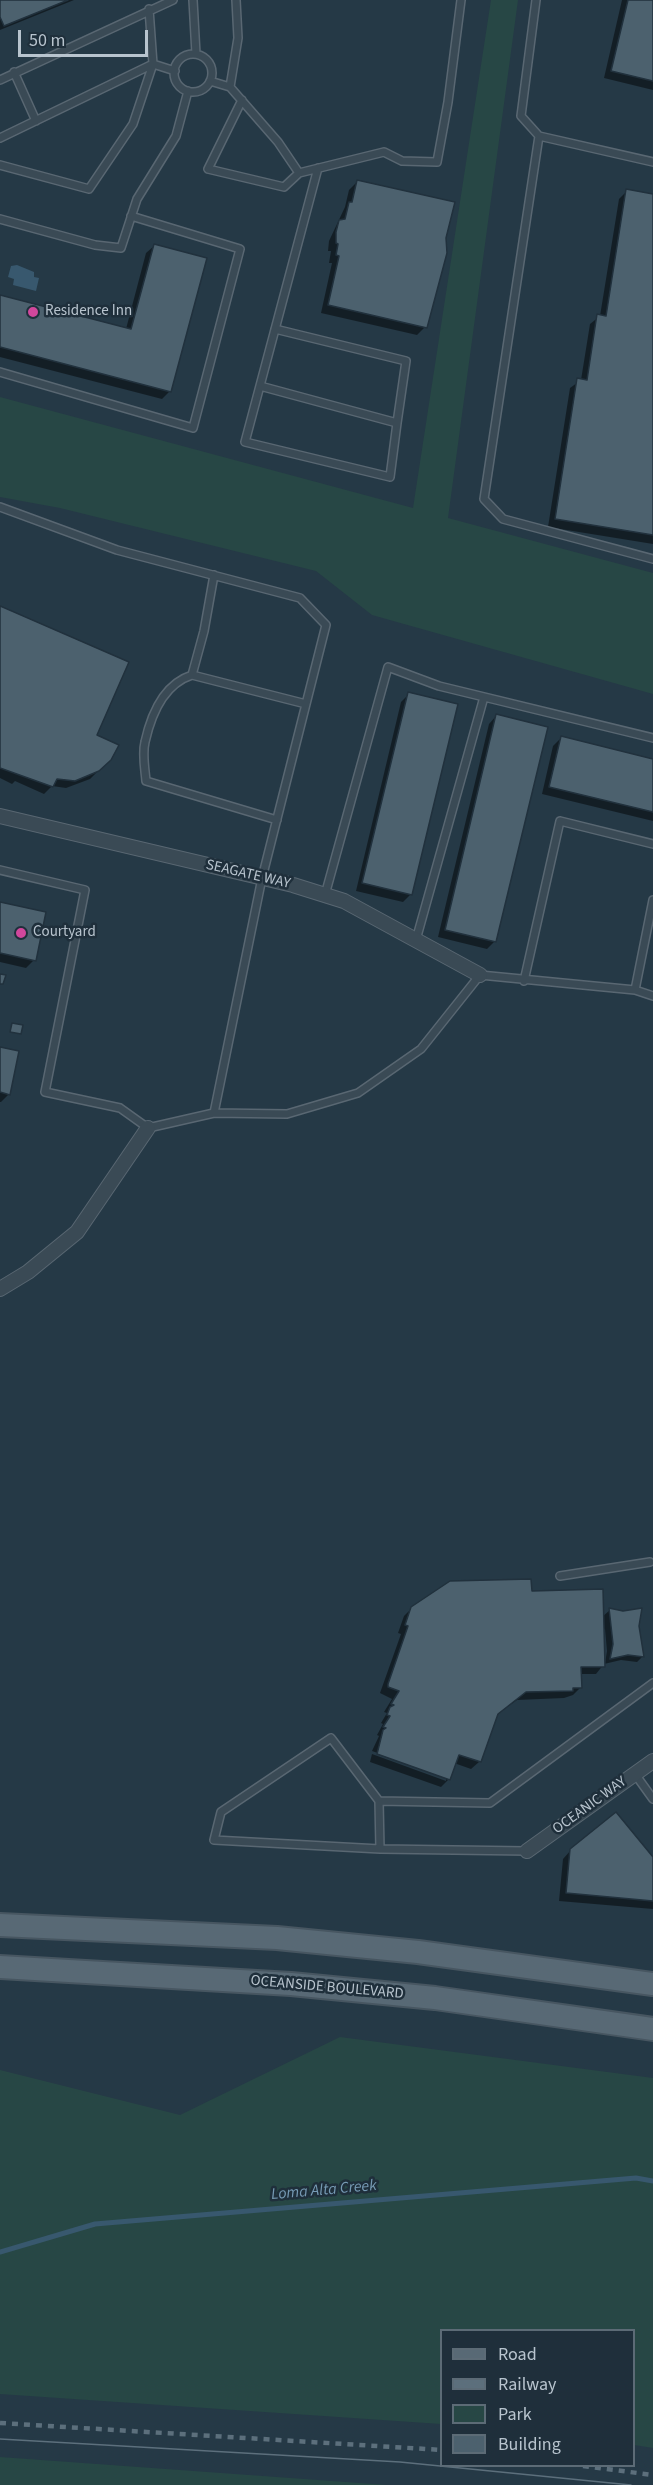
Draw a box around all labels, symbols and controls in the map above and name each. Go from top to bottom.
scale bar [21,18,152,56]
text: 50 m [29,28,65,53]
place label: Residence Inn [45,303,132,321]
marker: Residence Inn [26,305,40,319]
street label: SEAGATE WAY [204,857,292,893]
place label: Courtyard [33,924,96,942]
marker: Courtyard [14,926,28,940]
street label: OCEANIC WAY [550,1773,630,1839]
street label: OCEANSIDE BOULEVARD [250,1972,404,2004]
water label: Loma Alta Creek [270,2177,378,2205]
legend [440,2329,635,2467]
text: Road [498,2342,537,2367]
text: Railway [498,2372,557,2397]
text: Park [498,2402,532,2427]
text: Building [498,2432,561,2457]

